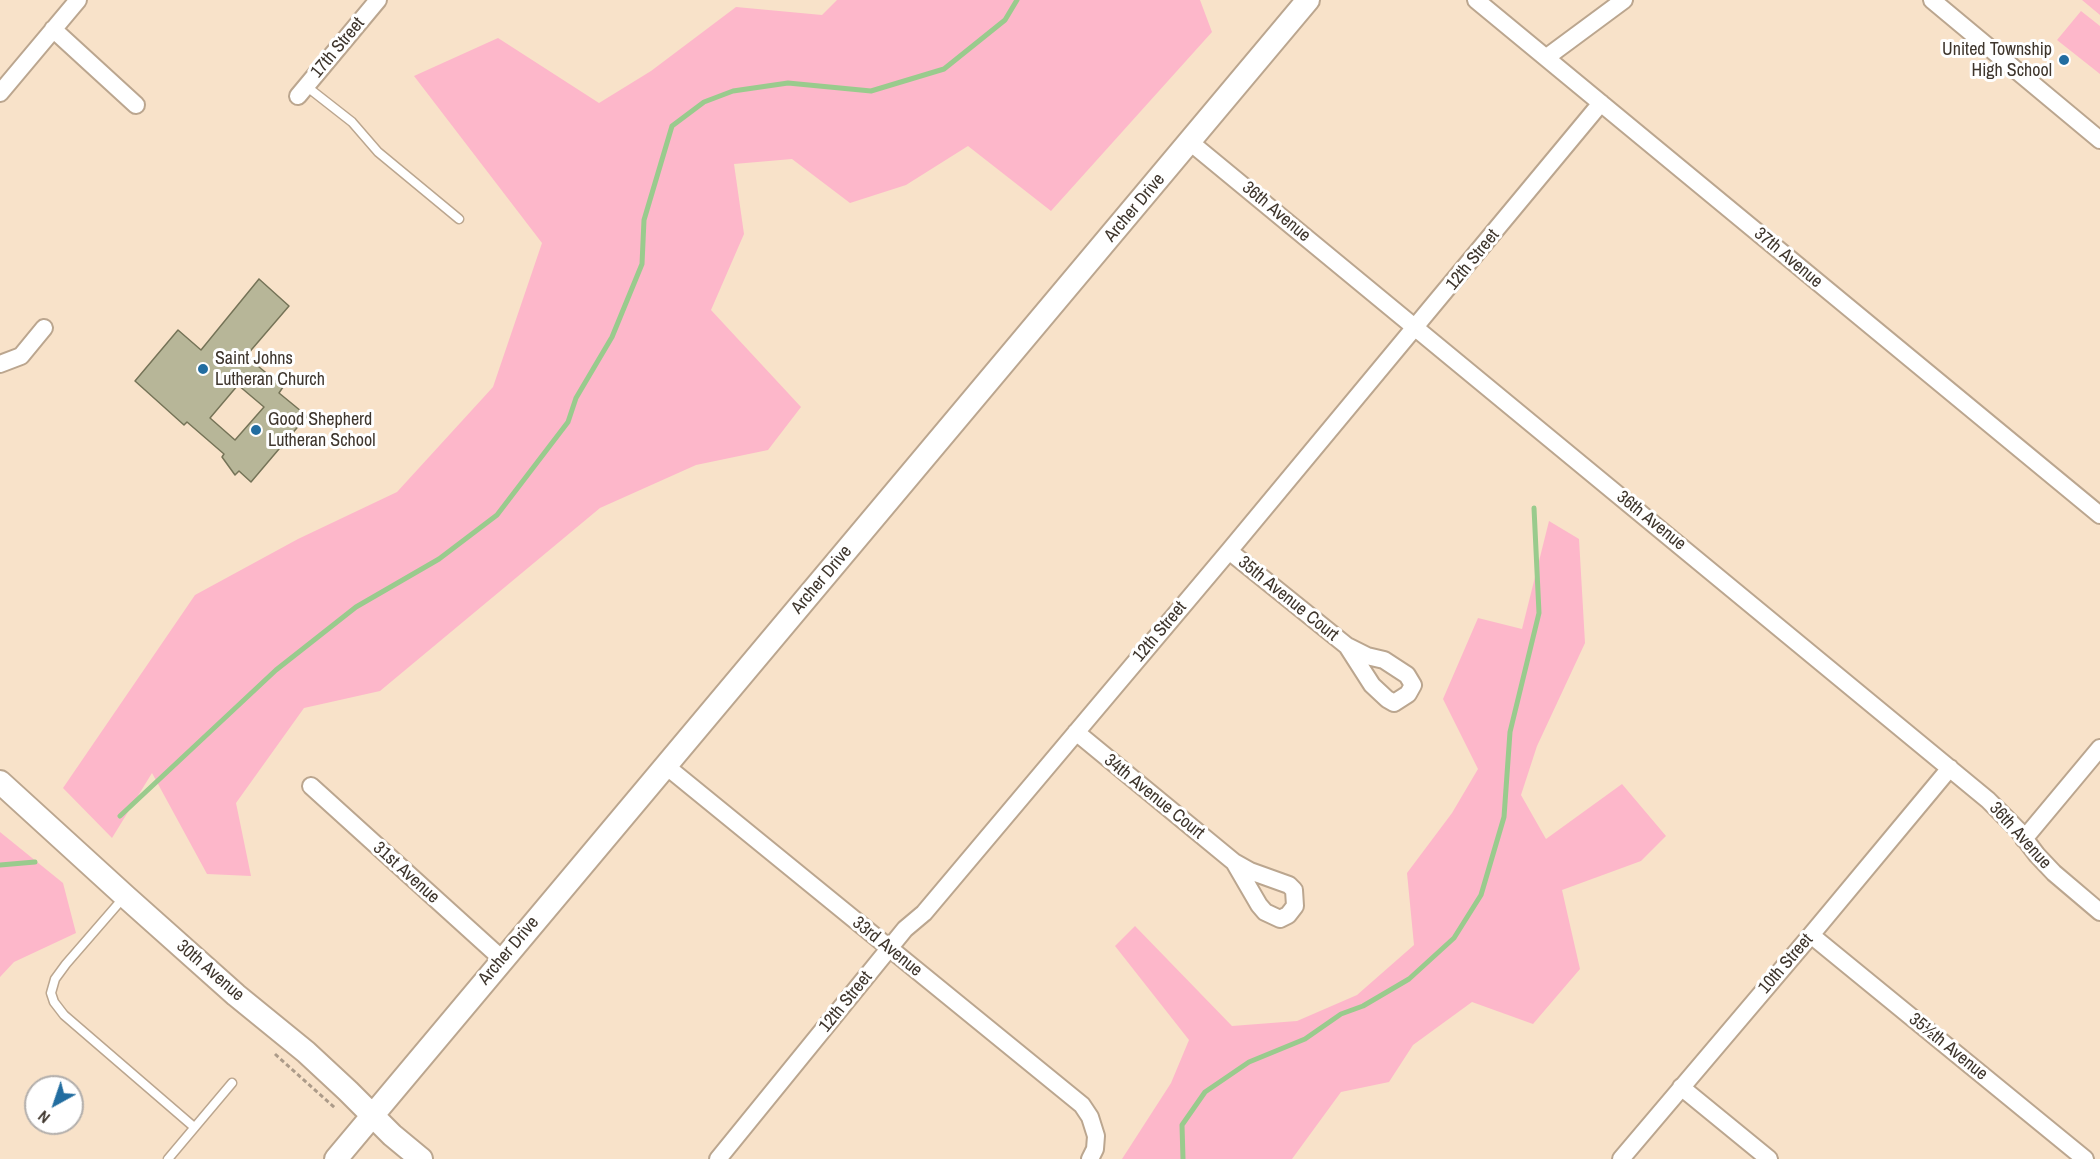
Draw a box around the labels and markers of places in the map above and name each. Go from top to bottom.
place label: United Township High School [1942,39,2052,82]
marker: United Township High School [2057,53,2071,67]
place label: Saint Johns Lutheran Church [215,348,325,391]
marker: Saint Johns Lutheran Church [196,362,210,376]
place label: Good Shepherd Lutheran School [268,409,375,452]
marker: Good Shepherd Lutheran School [249,423,263,437]

